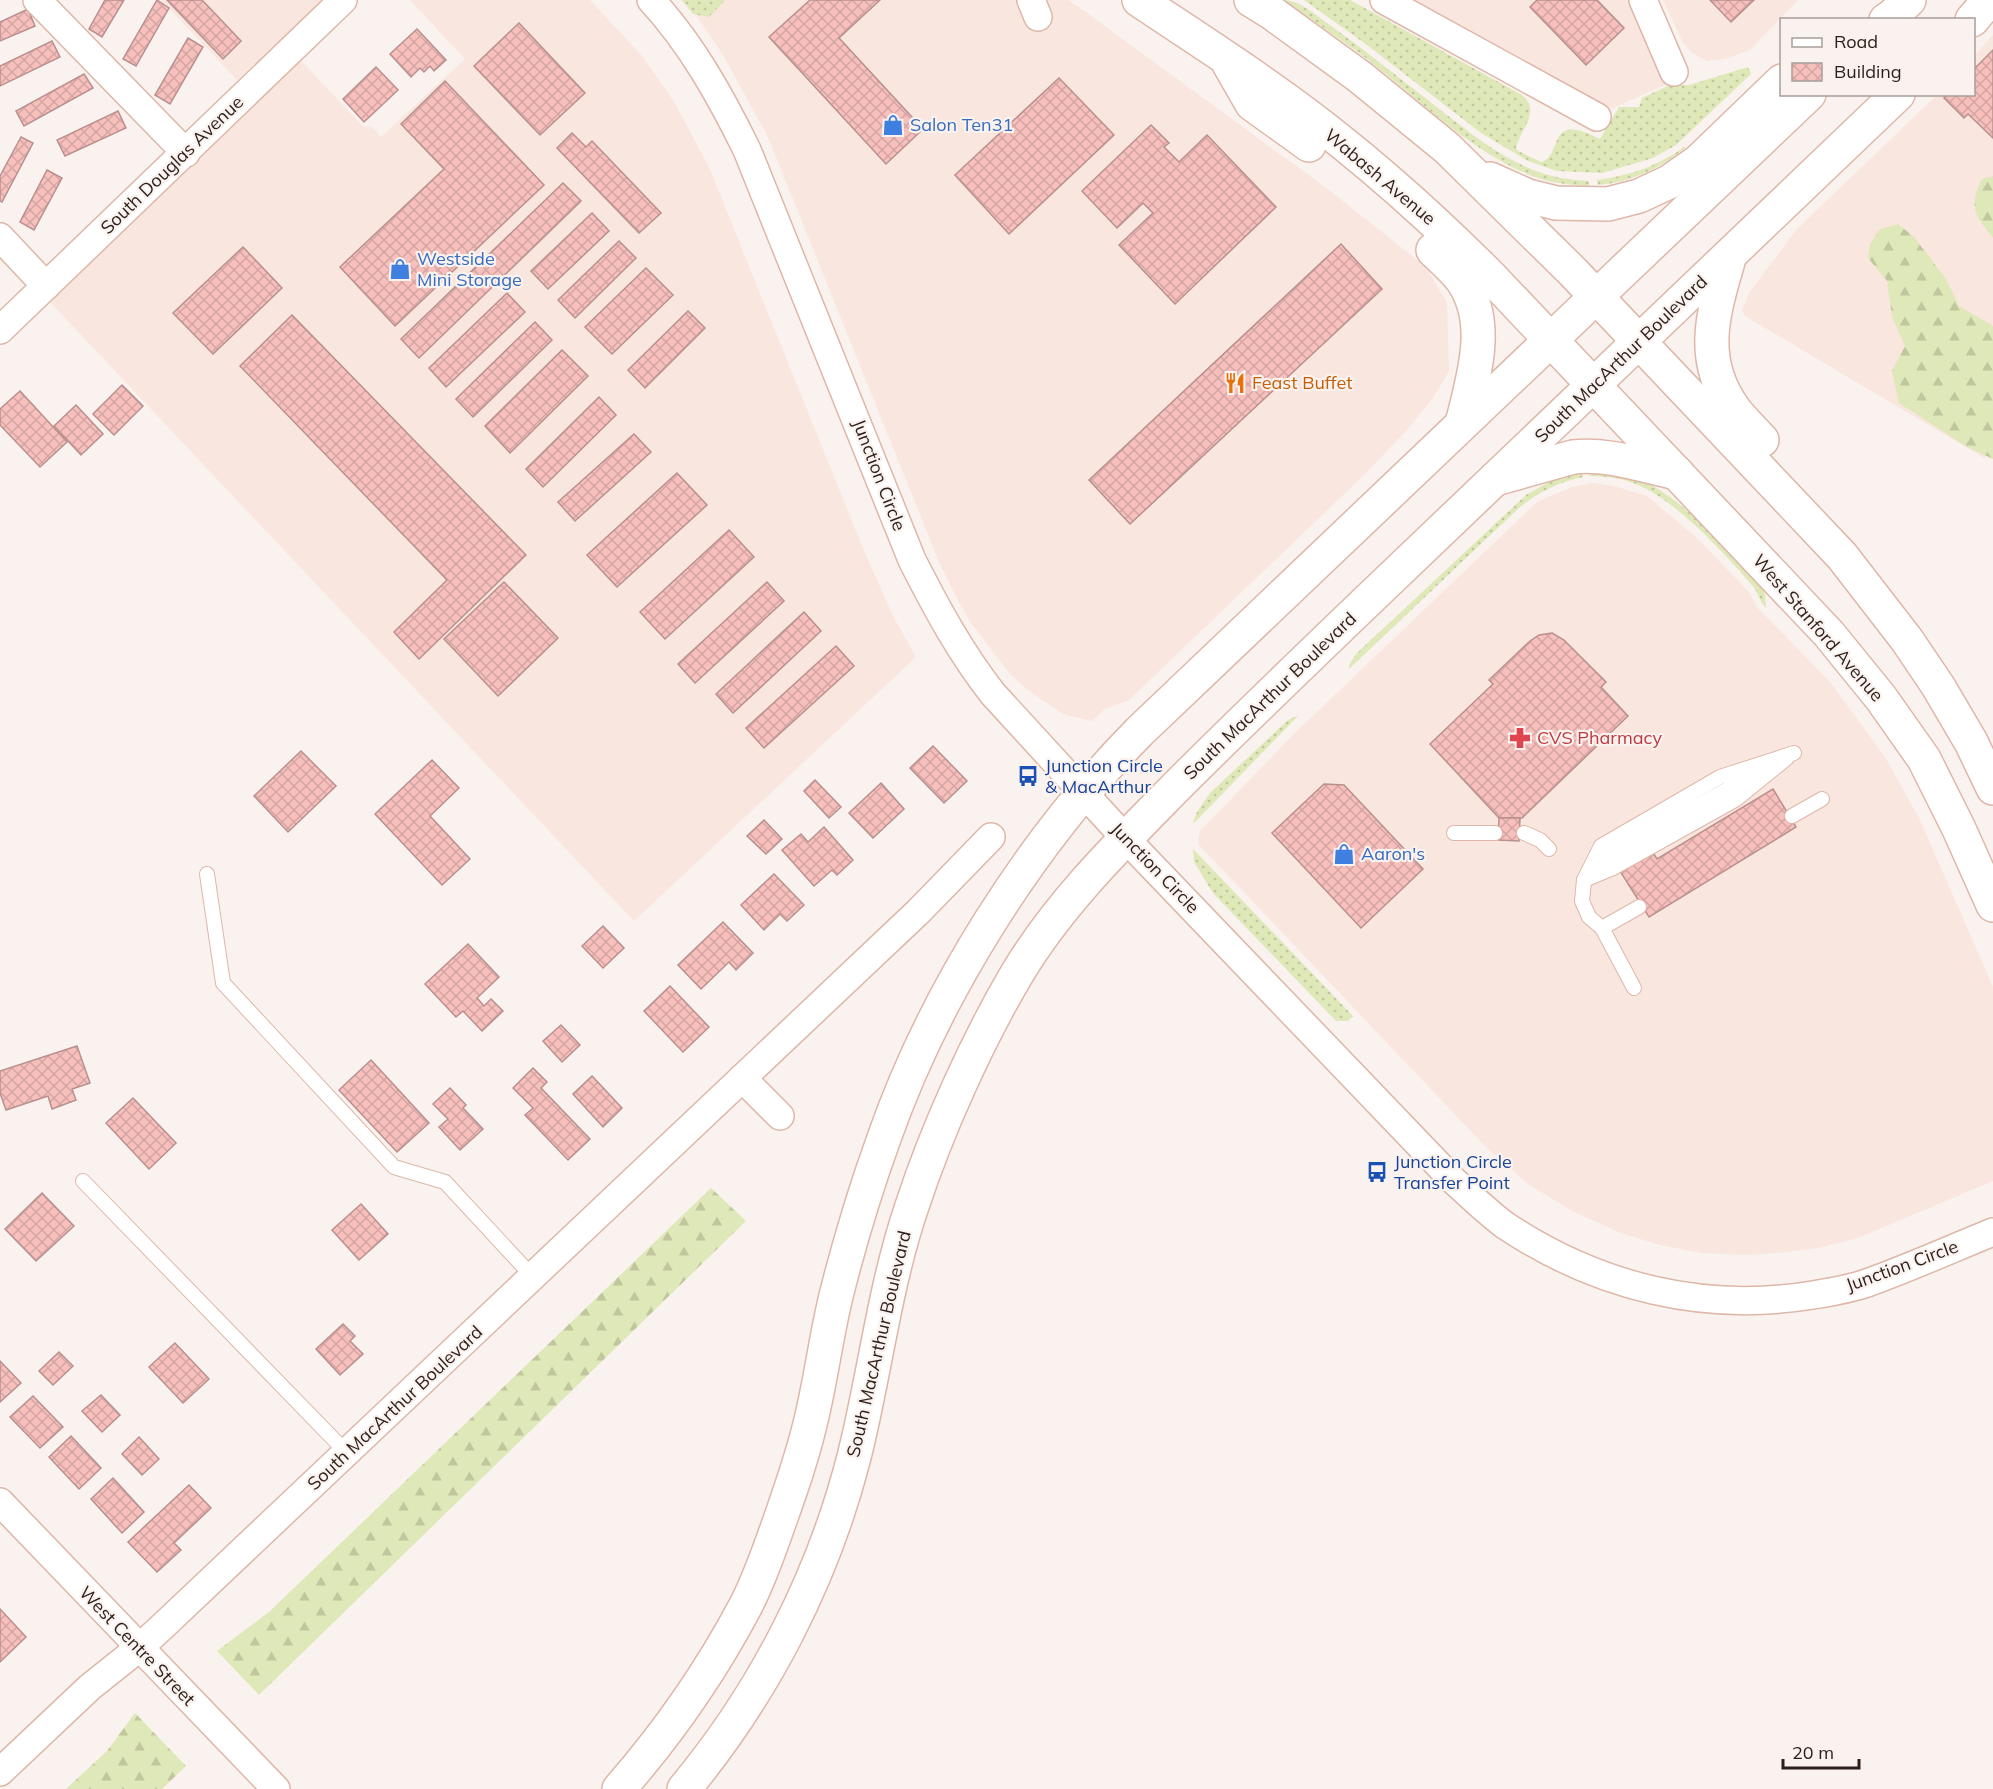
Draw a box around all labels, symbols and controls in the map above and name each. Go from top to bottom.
legend [1780,18,1975,96]
text: Road [1834,30,1878,53]
text: Building [1834,60,1902,83]
street label: South Douglas Avenue [95,90,248,239]
shop icon: Salon Ten31 [881,113,905,137]
place label: Salon Ten31 [910,113,1013,136]
street label: Wabash Avenue [1320,123,1441,230]
place label: Westside Mini Storage [417,247,522,291]
shop icon: Westside Mini Storage [388,257,412,281]
street label: South MacArthur Boulevard [1529,270,1712,447]
restaurant icon: Feast Buffet [1223,371,1247,395]
place label: Feast Buffet [1252,371,1353,394]
street label: Junction Circle [848,416,911,534]
street label: West Stanford Avenue [1748,549,1889,706]
street label: South MacArthur Boulevard [1178,607,1361,784]
pharmacy icon: CVS Pharmacy [1508,726,1532,750]
place label: CVS Pharmacy [1537,726,1662,749]
place label: Junction Circle & MacArthur [1045,754,1163,798]
bus stop icon: Junction Circle & MacArthur [1016,764,1040,788]
street label: Junction Circle [1106,817,1205,918]
shop icon: Aaron's [1332,842,1356,866]
place label: Aaron's [1361,842,1425,865]
place label: Junction Circle Transfer Point [1394,1150,1512,1194]
bus stop icon: Junction Circle Transfer Point [1365,1160,1389,1184]
street label: South MacArthur Boulevard [841,1228,916,1459]
street label: Junction Circle [1843,1235,1961,1296]
street label: South MacArthur Boulevard [302,1320,487,1495]
street label: West Centre Street [74,1581,200,1710]
scale bar [1783,1732,1860,1770]
text: 20 m [1792,1741,1834,1764]

